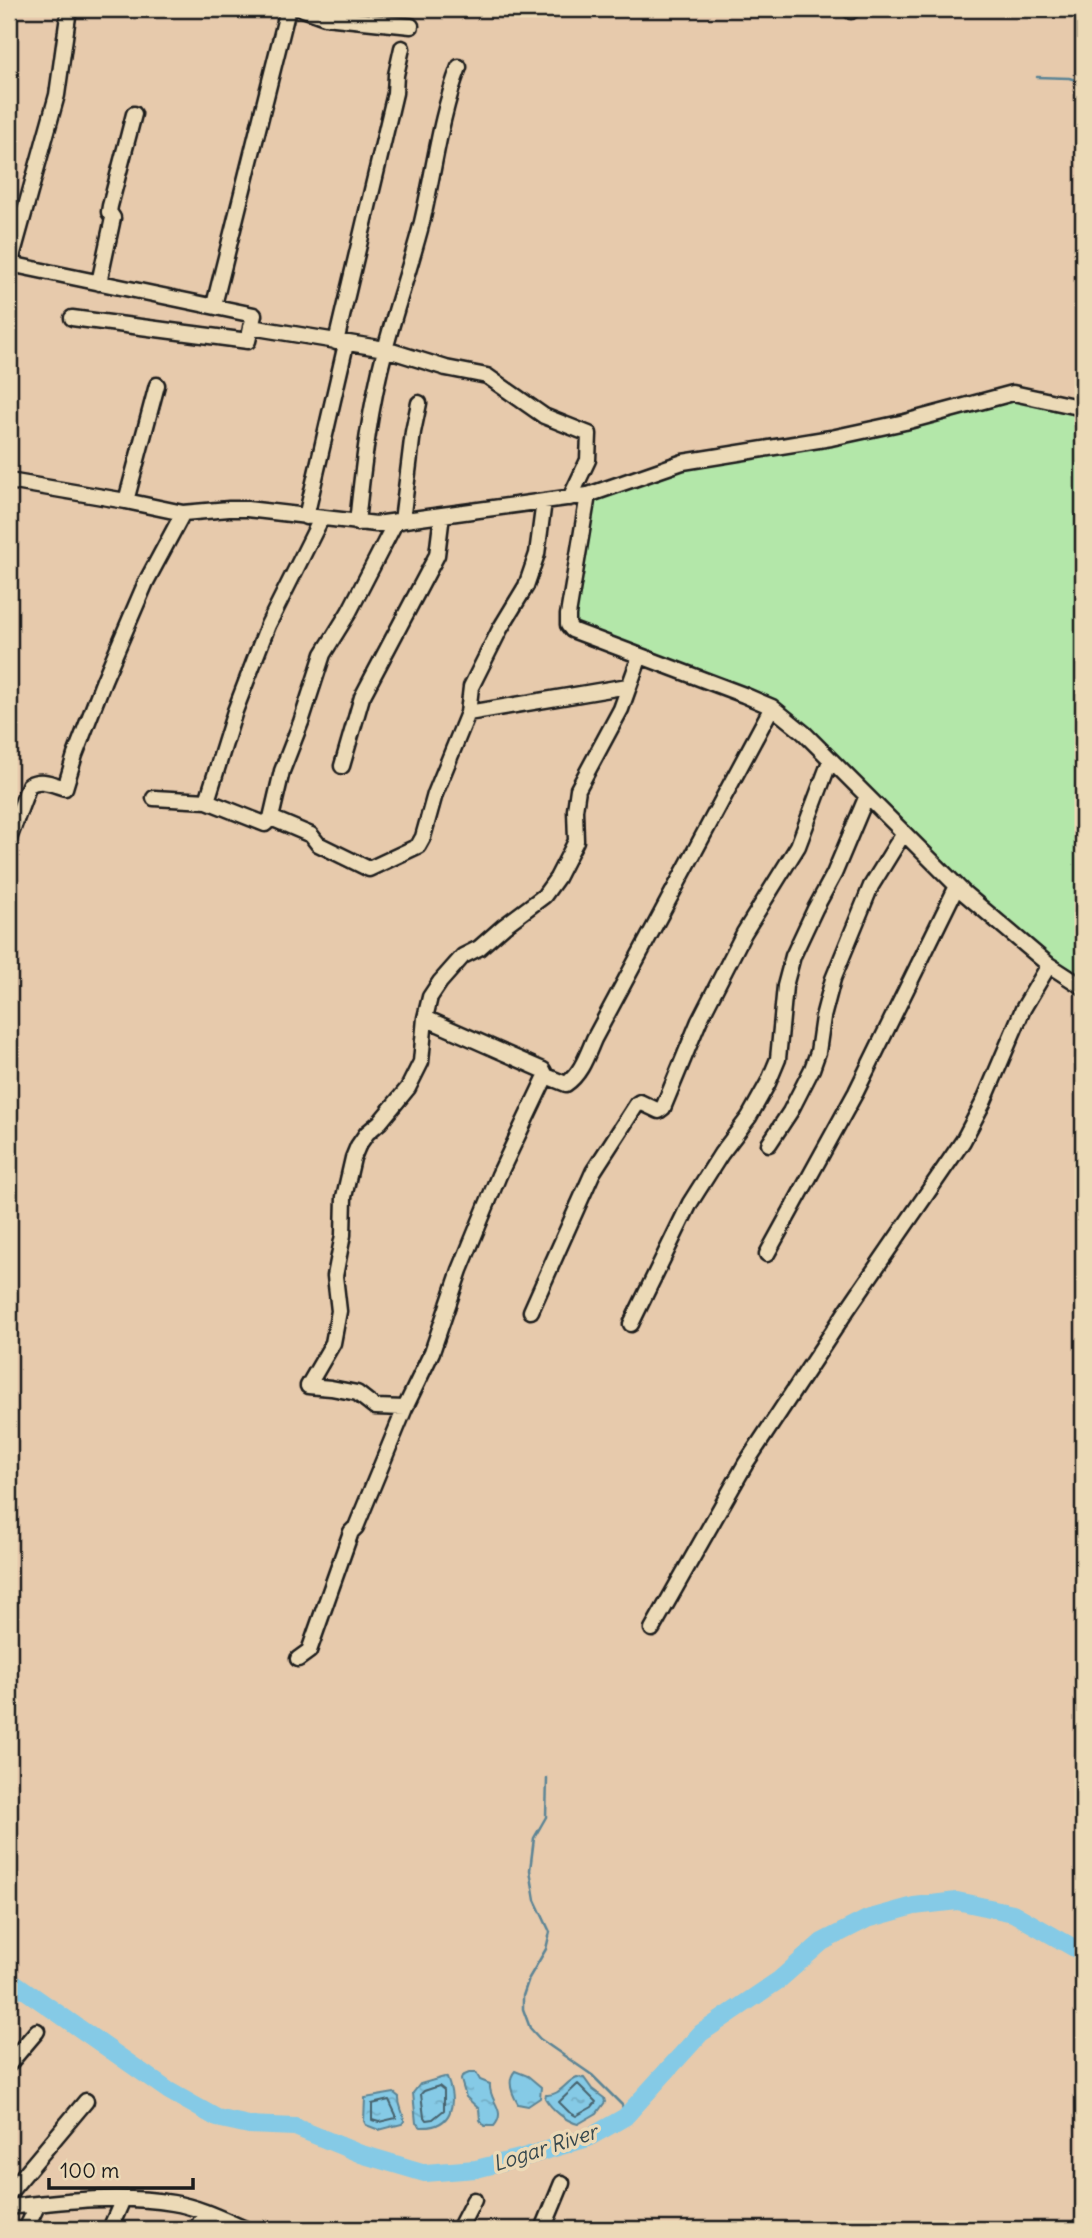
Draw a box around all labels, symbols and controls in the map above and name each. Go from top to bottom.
water label: Logar River [489,2117,603,2177]
scale bar [49,2147,192,2191]
text: 100 m [60,2157,119,2184]

